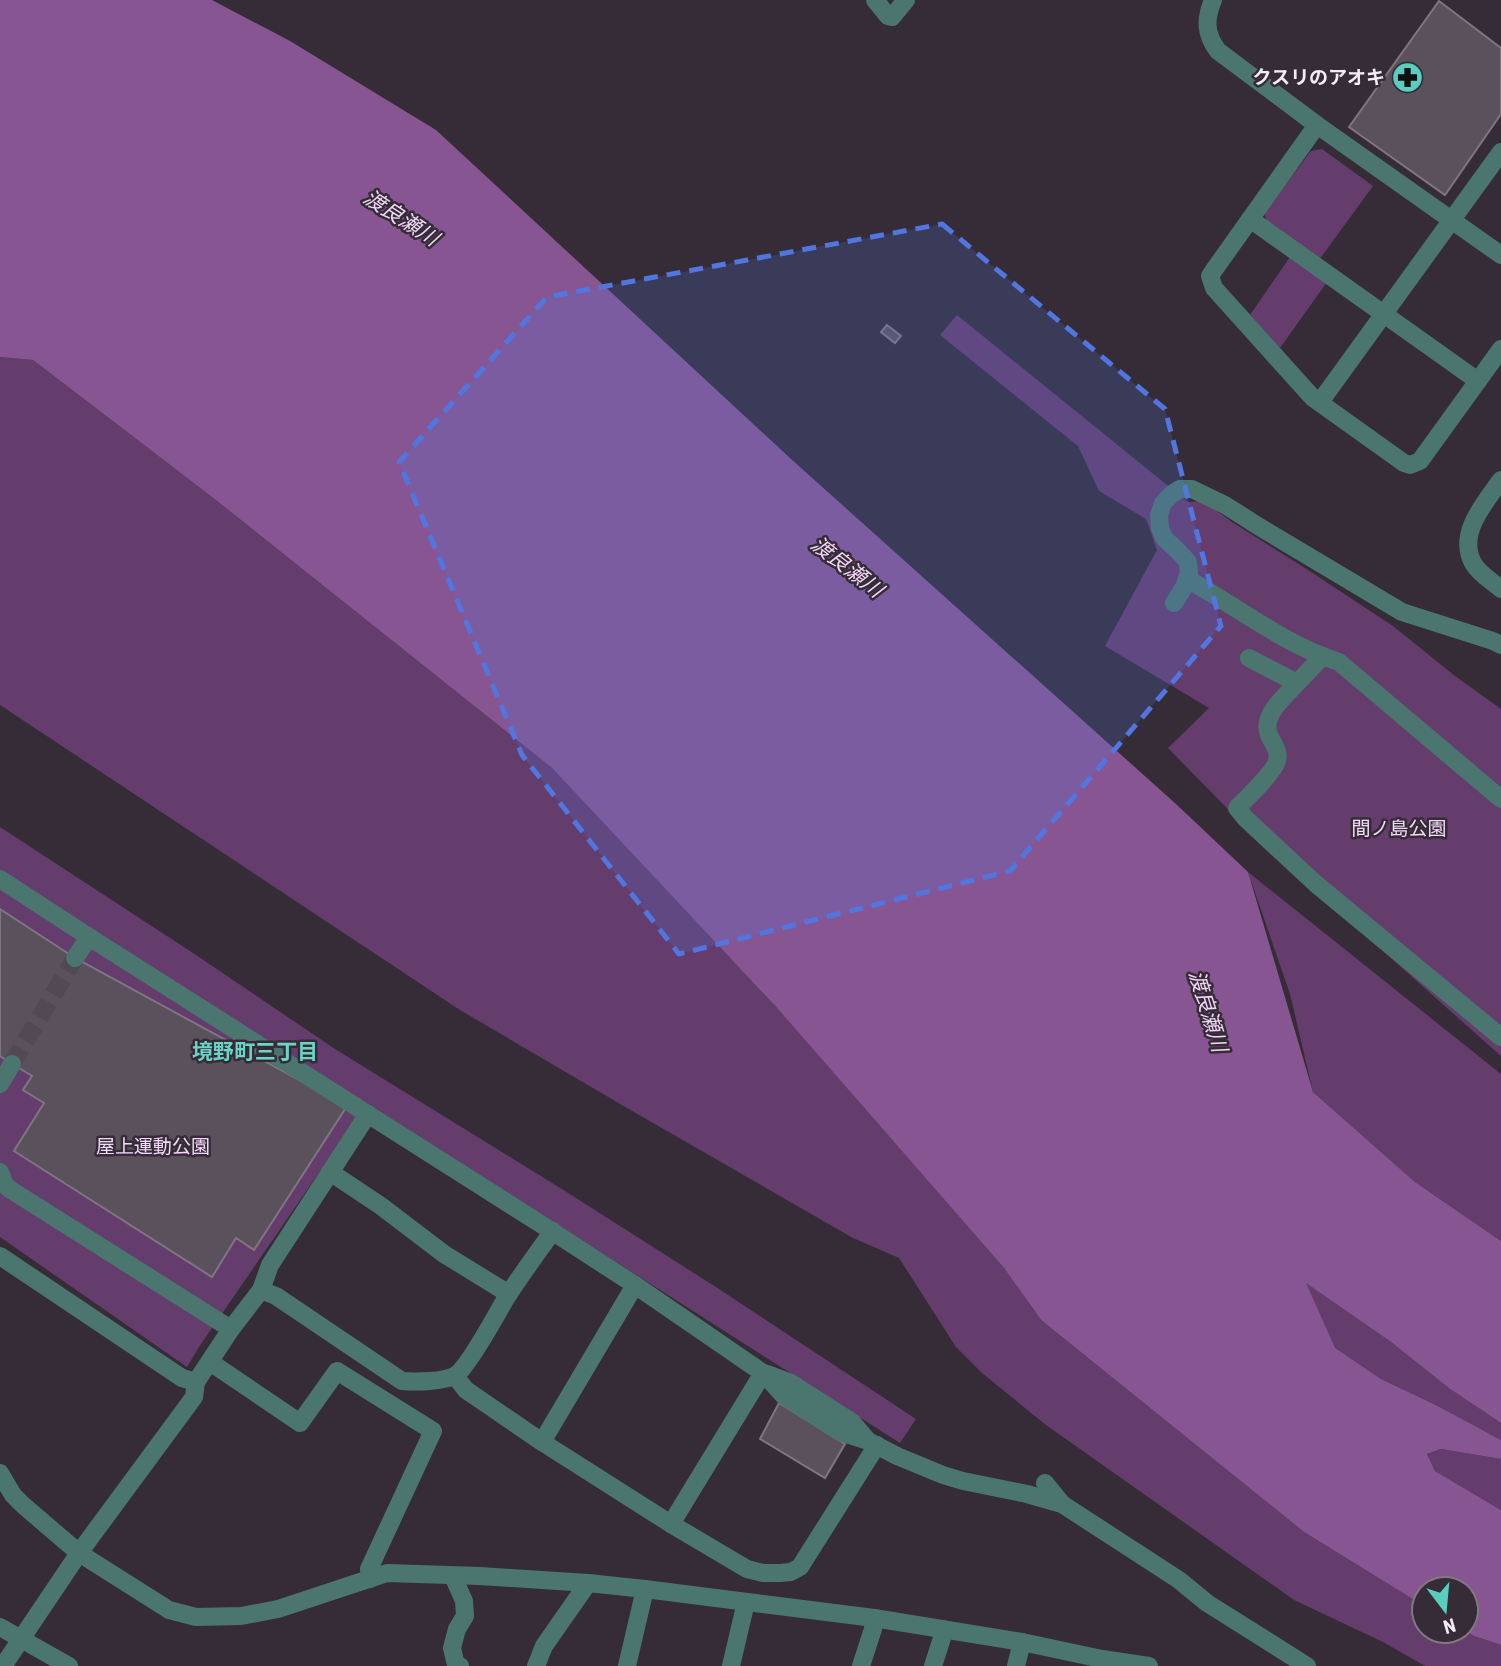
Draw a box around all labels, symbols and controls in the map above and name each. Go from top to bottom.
pharmacy icon: クスリのアオキ [1391,60,1425,94]
place label: クスリのアオキ [1253,66,1385,89]
water label: 渡良瀬川 [359,185,444,252]
water label: 渡良瀬川 [807,532,889,604]
park label: 間ノ島公園 [1351,817,1447,840]
water label: 渡良瀬川 [1184,967,1232,1057]
district label: 境野町三丁目 [192,1040,318,1064]
park label: 屋上運動公園 [96,1135,210,1158]
north arrow [1410,1575,1480,1645]
text: N [1441,1613,1458,1639]

